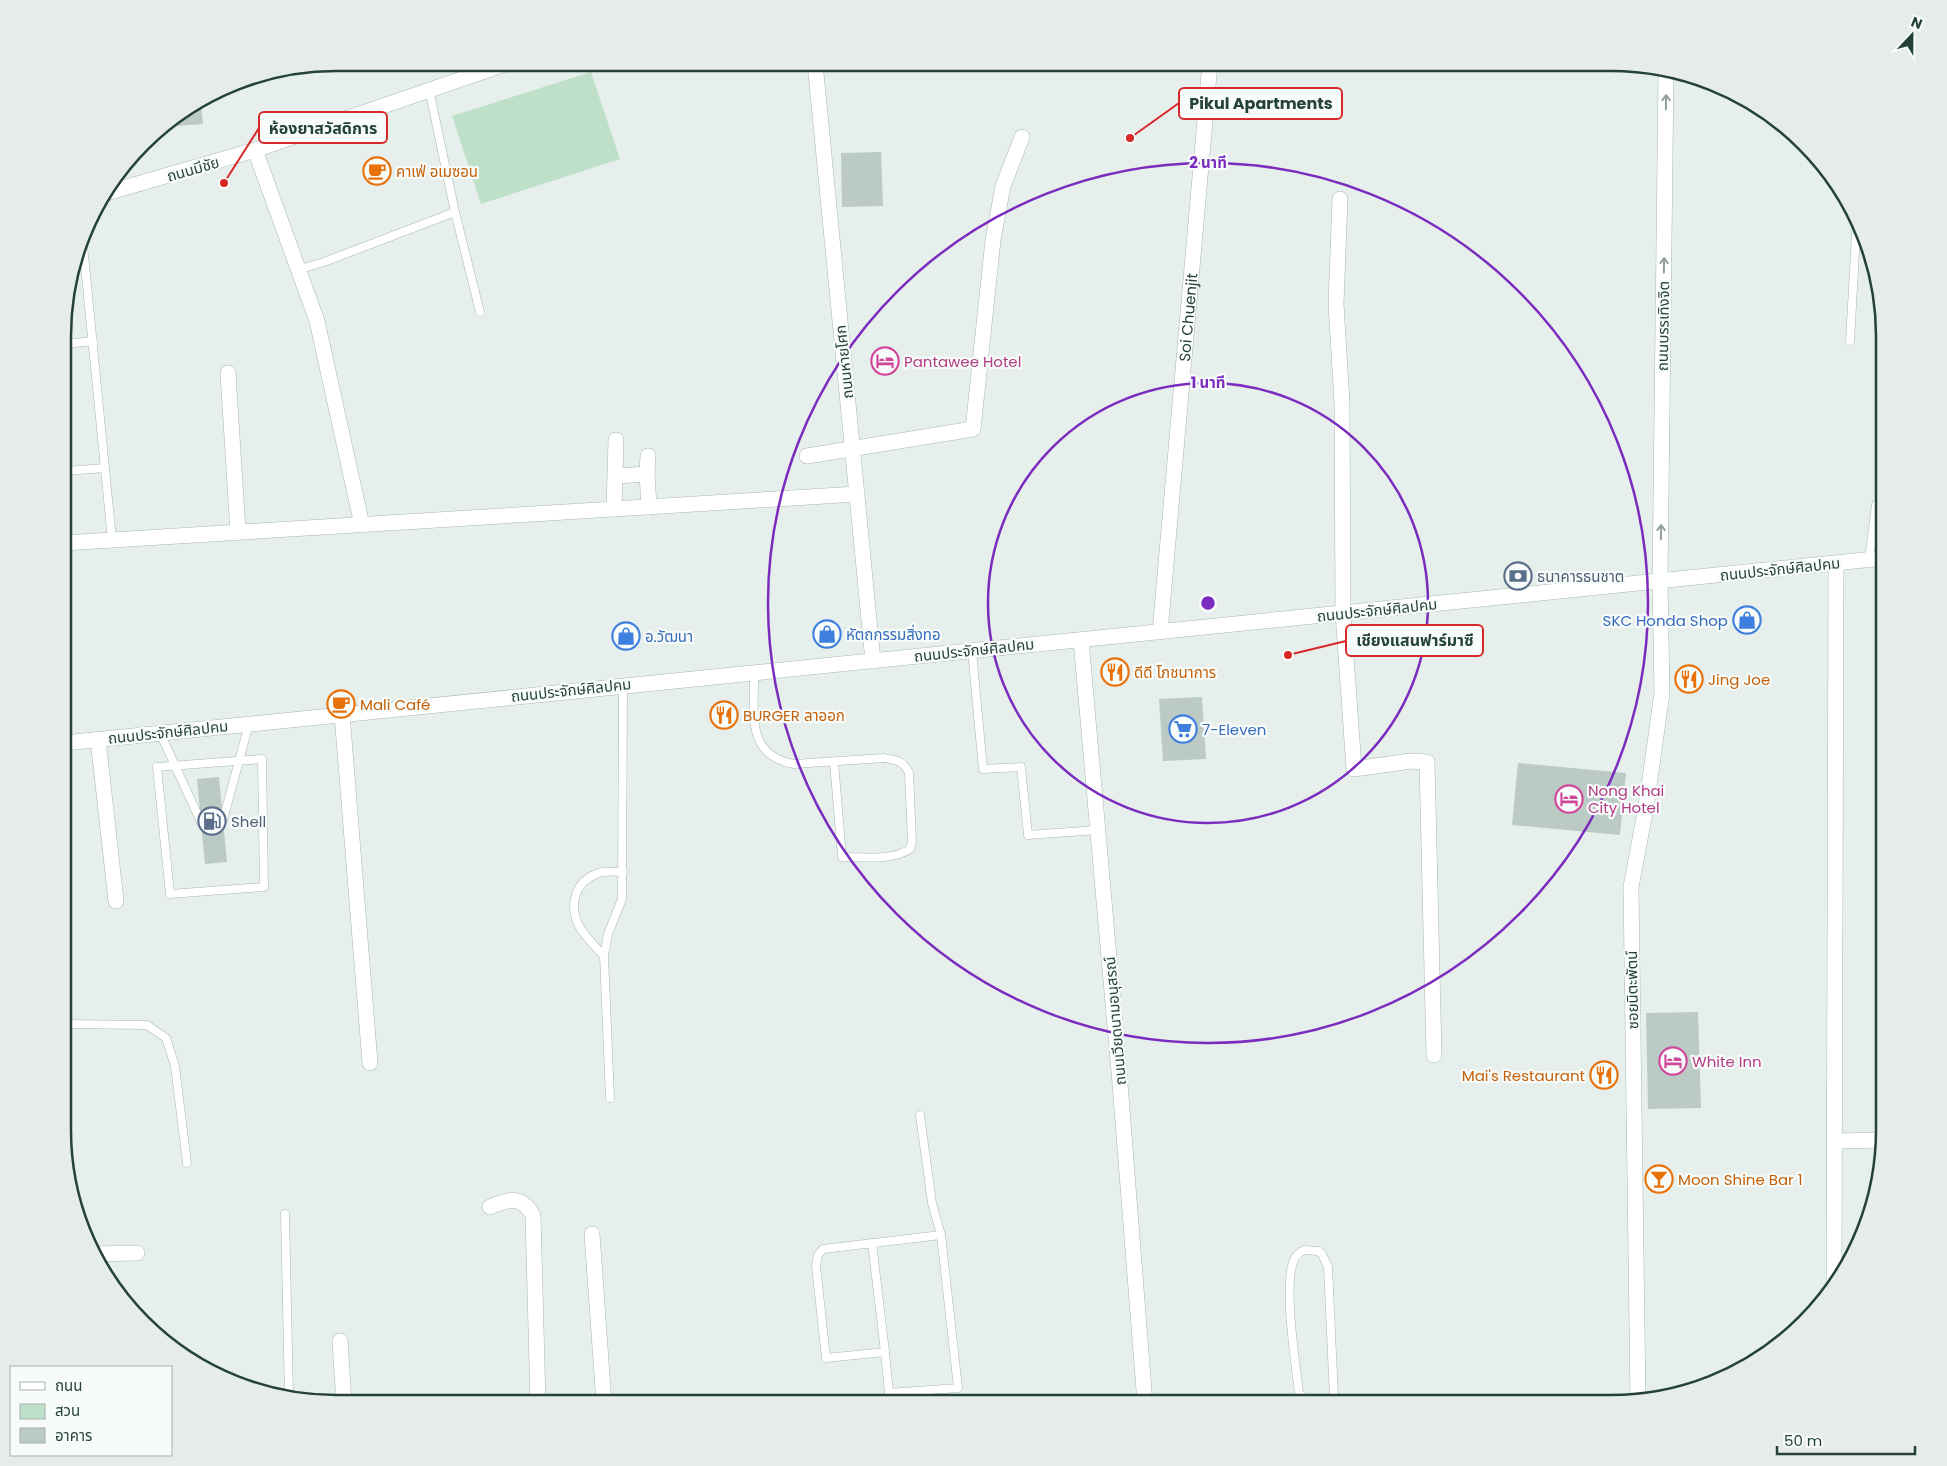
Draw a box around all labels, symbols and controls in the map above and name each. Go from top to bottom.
north arrow [1887,10,1937,60]
text: N [1908,12,1925,34]
callout: Pikul Apartments [1179,88,1342,119]
text: Pikul Apartments [1189,92,1333,115]
one-way arrow [1661,94,1670,110]
callout: ห้องยาสวัสดิการ [259,112,387,143]
text: ห้องยาสวัสดิการ [269,117,377,140]
street label: ถนนมีชัย [164,151,222,187]
text: 2 นาที [1189,152,1227,173]
cafe icon: คาเฟ่ อเมซอน [362,156,392,186]
place label: คาเฟ่ อเมซอน [396,161,478,182]
one-way arrow [1659,257,1669,273]
street label: Soi Chuenjit [1173,272,1202,362]
street label: ถนนบรรเทิงจิต [1652,281,1674,371]
street label: ถนนหายโศก [830,324,858,400]
hotel icon: Pantawee Hotel [870,346,900,376]
place label: Pantawee Hotel [904,351,1021,372]
text: 1 นาที [1191,372,1225,393]
one-way arrow [1656,524,1666,540]
street label: ถนนประจักษ์ศิลปคม [1719,552,1841,586]
bank icon: ธนาคารธนชาต [1503,561,1533,591]
place label: ธนาคารธนชาต [1537,566,1624,587]
street label: ถนนประจักษ์ศิลปคม [1316,593,1438,627]
centre of rings [1199,594,1217,612]
shop icon: SKC Honda Shop [1732,605,1762,635]
place label: SKC Honda Shop [1603,610,1728,631]
shop icon: หัตถกรรมสิ่งทอ [812,619,842,649]
shop icon: อ.วัฒนา [611,621,641,651]
place label: หัตถกรรมสิ่งทอ [846,624,941,645]
callout: เชียงแสนฟาร์มาซี [1346,625,1483,656]
place label: อ.วัฒนา [645,626,693,647]
text: เชียงแสนฟาร์มาซี [1356,629,1474,652]
street label: ถนนประจักษ์ศิลปคม [913,633,1035,667]
restaurant icon: ดีดี โภชนาการ [1100,657,1130,687]
place label: ดีดี โภชนาการ [1134,662,1216,683]
restaurant icon: Jing Joe [1674,664,1704,694]
place label: Jing Joe [1708,669,1770,690]
street label: ถนนประจักษ์ศิลปคม [510,673,632,707]
cafe icon: Mali Café [326,689,356,719]
place label: Mali Café [360,694,430,715]
restaurant icon: BURGER ลาออก [709,700,739,730]
place label: BURGER ลาออก [743,705,845,726]
supermarket icon: 7-Eleven [1168,714,1198,744]
street label: ถนนประจักษ์ศิลปคม [107,715,229,749]
place label: 7-Eleven [1202,719,1266,740]
place label: Nong Khai City Hotel [1588,780,1664,818]
hotel icon: Nong Khai City Hotel [1554,784,1584,814]
fuel station icon: Shell [197,806,227,836]
place label: Shell [231,811,266,832]
street label: ซอยนิตะพัตน์ [1621,950,1643,1030]
street label: ถนนเวียดนามอนุสรณ์ [1099,956,1131,1086]
hotel icon: White Inn [1658,1046,1688,1076]
place label: White Inn [1692,1051,1762,1072]
restaurant icon: Mai's Restaurant [1589,1060,1619,1090]
place label: Mai's Restaurant [1462,1065,1585,1086]
bar icon: Moon Shine Bar 1 [1644,1164,1674,1194]
place label: Moon Shine Bar 1 [1678,1169,1802,1190]
legend [10,1366,172,1456]
text: ถนน [55,1375,82,1396]
text: สวน [55,1400,80,1421]
scale bar [1777,1424,1914,1456]
text: อาคาร [55,1425,92,1446]
text: 50 m [1784,1430,1822,1451]

